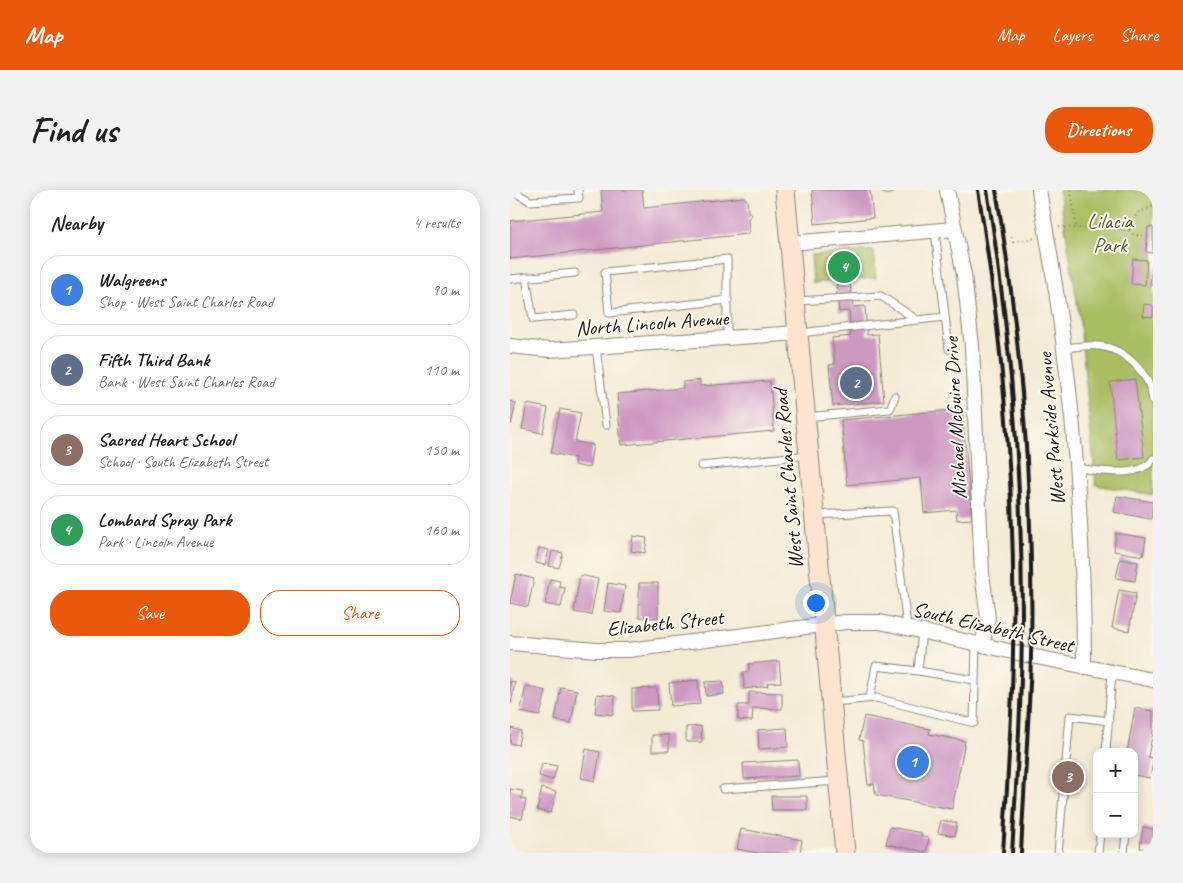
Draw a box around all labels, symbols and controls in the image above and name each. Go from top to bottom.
text: Map [25,20,62,50]
text: Map [997,24,1025,46]
text: Layers [1053,24,1092,46]
text: Share [1120,24,1158,46]
button: Directions [1045,107,1153,153]
text: Find us [30,108,117,153]
park label: Lilacia Park [1087,208,1135,258]
text: Nearby [50,210,103,236]
text: 4 results [413,213,460,233]
pin: 4 [828,248,860,286]
text: Walgreens [98,268,165,292]
text: 1 [63,280,71,300]
text: 90 m [432,280,459,300]
text: Shop · West Saint Charles Road [98,292,273,312]
street label: North Lincoln Avenue [575,305,730,341]
street label: Michael McGuire Drive [938,335,972,500]
text: Fifth Third Bank [98,348,209,372]
street label: West Parkside Avenue [1031,349,1071,506]
text: 2 [63,360,71,380]
text: 110 m [425,360,459,380]
pin: 2 [840,364,872,402]
text: Bank · West Saint Charles Road [98,372,274,392]
street label: West Saint Charles Road [767,385,809,570]
text: Sacred Heart School [98,428,234,452]
text: 3 [63,440,71,460]
text: 150 m [425,440,459,460]
text: School · South Elizabeth Street [98,452,268,472]
text: Lombard Spray Park [98,508,231,532]
text: 4 [63,520,71,540]
text: 160 m [425,520,459,540]
text: Park · Lincoln Avenue [98,532,213,552]
button: Save [50,590,250,636]
button: Share [260,590,460,636]
your location [803,590,829,616]
street label: South Elizabeth Street [910,596,1078,659]
street label: Elizabeth Street [606,604,726,642]
pin: 1 [897,743,929,781]
map controls [1093,748,1138,838]
button: + [1093,748,1138,793]
pin: 3 [1052,758,1084,796]
button: − [1093,793,1138,838]

